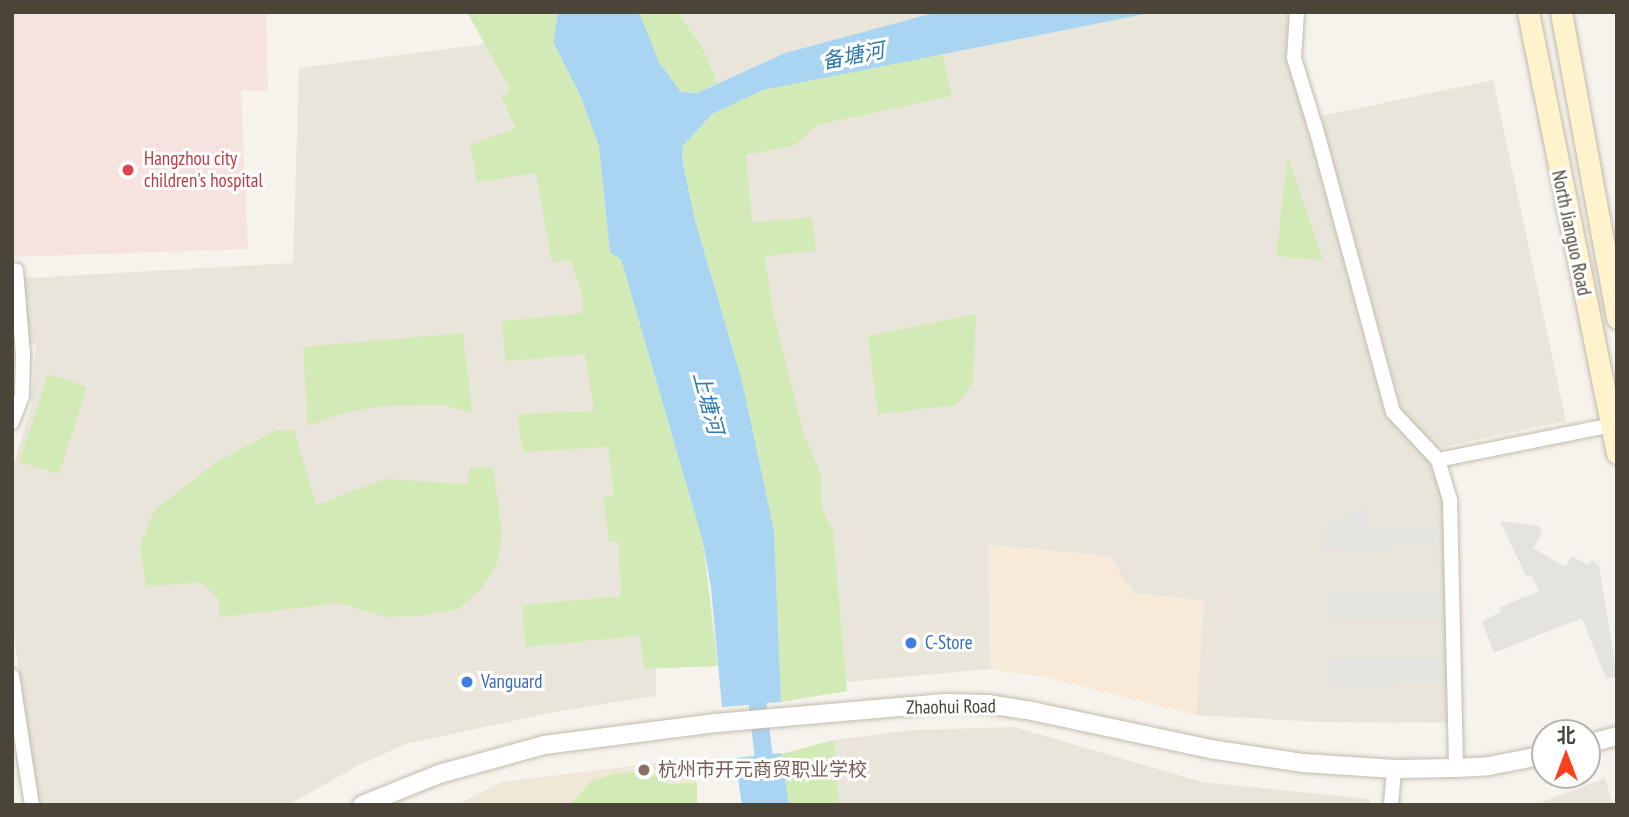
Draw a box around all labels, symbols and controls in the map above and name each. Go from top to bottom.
water label: 备塘河 [820,38,886,74]
place label: Hangzhou city children's hospital [144,148,263,192]
marker: Hangzhou city children's hospital [118,160,138,180]
street label: North Jianguo Road [1547,168,1595,298]
water label: 上塘河 [688,369,728,437]
place label: C-Store [925,632,973,654]
marker: C-Store [903,635,919,651]
place label: Vanguard [481,671,542,693]
marker: Vanguard [459,674,475,690]
street label: Zhaohui Road [906,695,996,719]
north arrow [1531,719,1601,789]
text: 北 [1556,723,1576,747]
place label: 杭州市开元商贸职业学校 [658,759,867,781]
marker: 杭州市开元商贸职业学校 [636,762,652,778]

